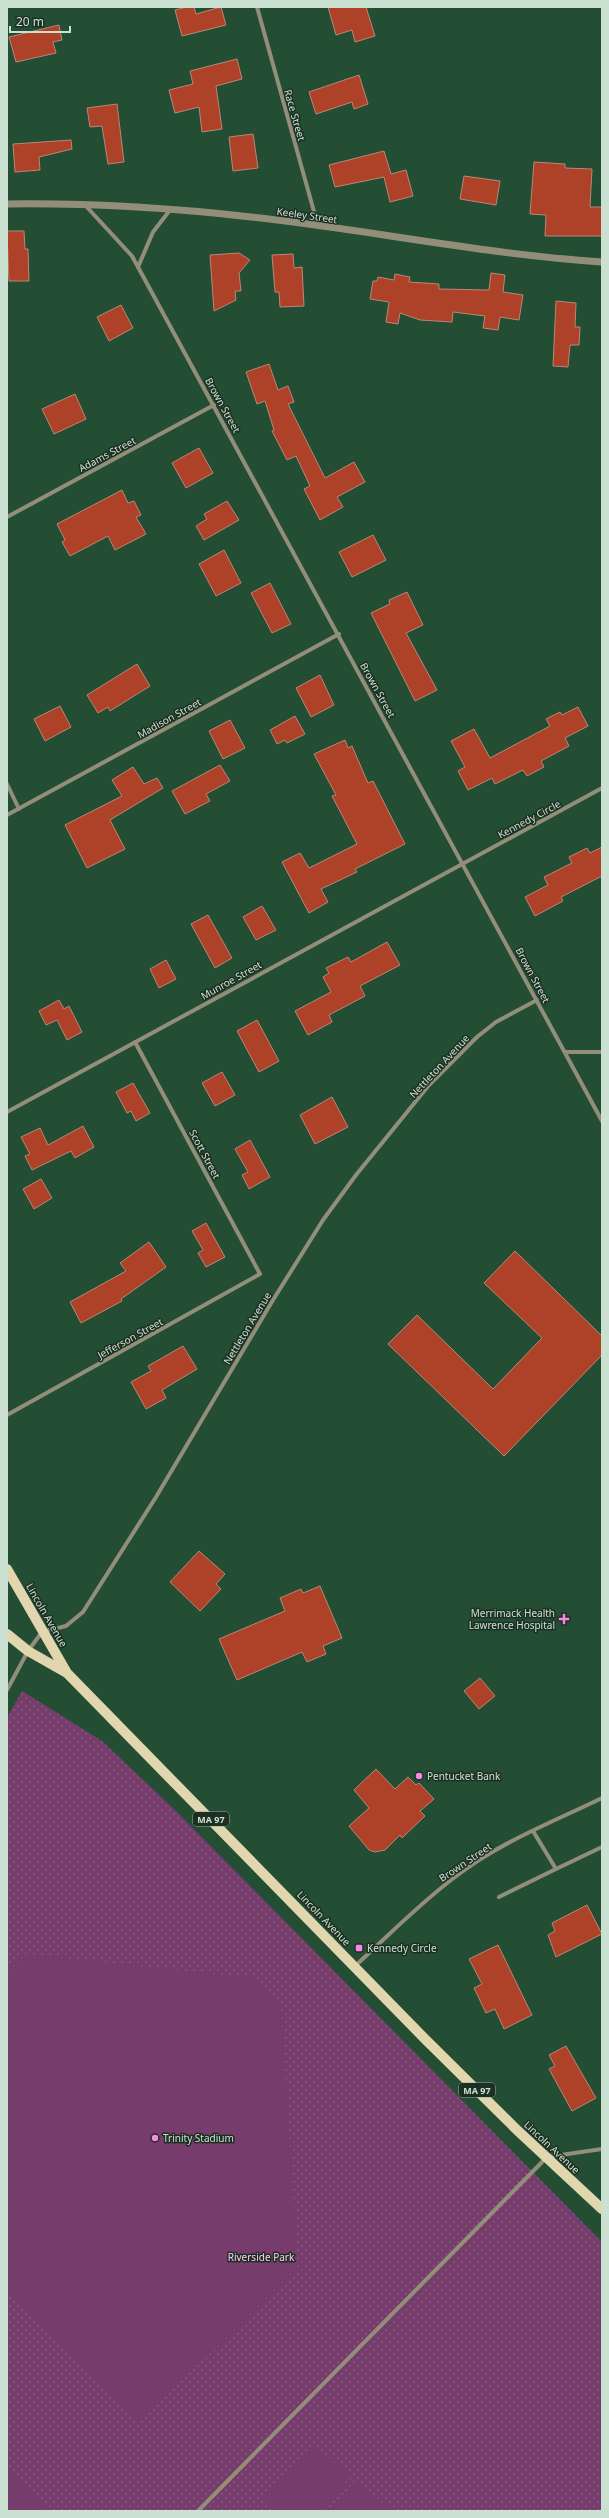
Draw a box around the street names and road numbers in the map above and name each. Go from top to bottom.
street label: Race Street [281,88,309,143]
street label: Keeley Street [276,204,339,226]
street label: Brown Street [202,375,244,435]
street label: Adams Street [76,433,138,475]
street label: Brown Street [357,660,399,720]
street label: Madison Street [135,694,204,741]
street label: Kennedy Circle [495,796,563,842]
street label: Brown Street [513,945,554,1005]
street label: Munroe Street [198,957,264,1003]
street label: Nettleton Avenue [406,1031,472,1101]
street label: Scott Street [186,1127,224,1181]
street label: Nettleton Avenue [220,1289,274,1367]
street label: Jefferson Street [94,1314,165,1362]
street label: Lincoln Avenue [23,1581,71,1650]
road number: MA 97 [193,1812,229,1826]
street label: Brown Street [436,1839,494,1885]
street label: Lincoln Avenue [294,1887,354,1949]
road number: MA 97 [459,2083,495,2097]
street label: Lincoln Avenue [521,2118,583,2177]

